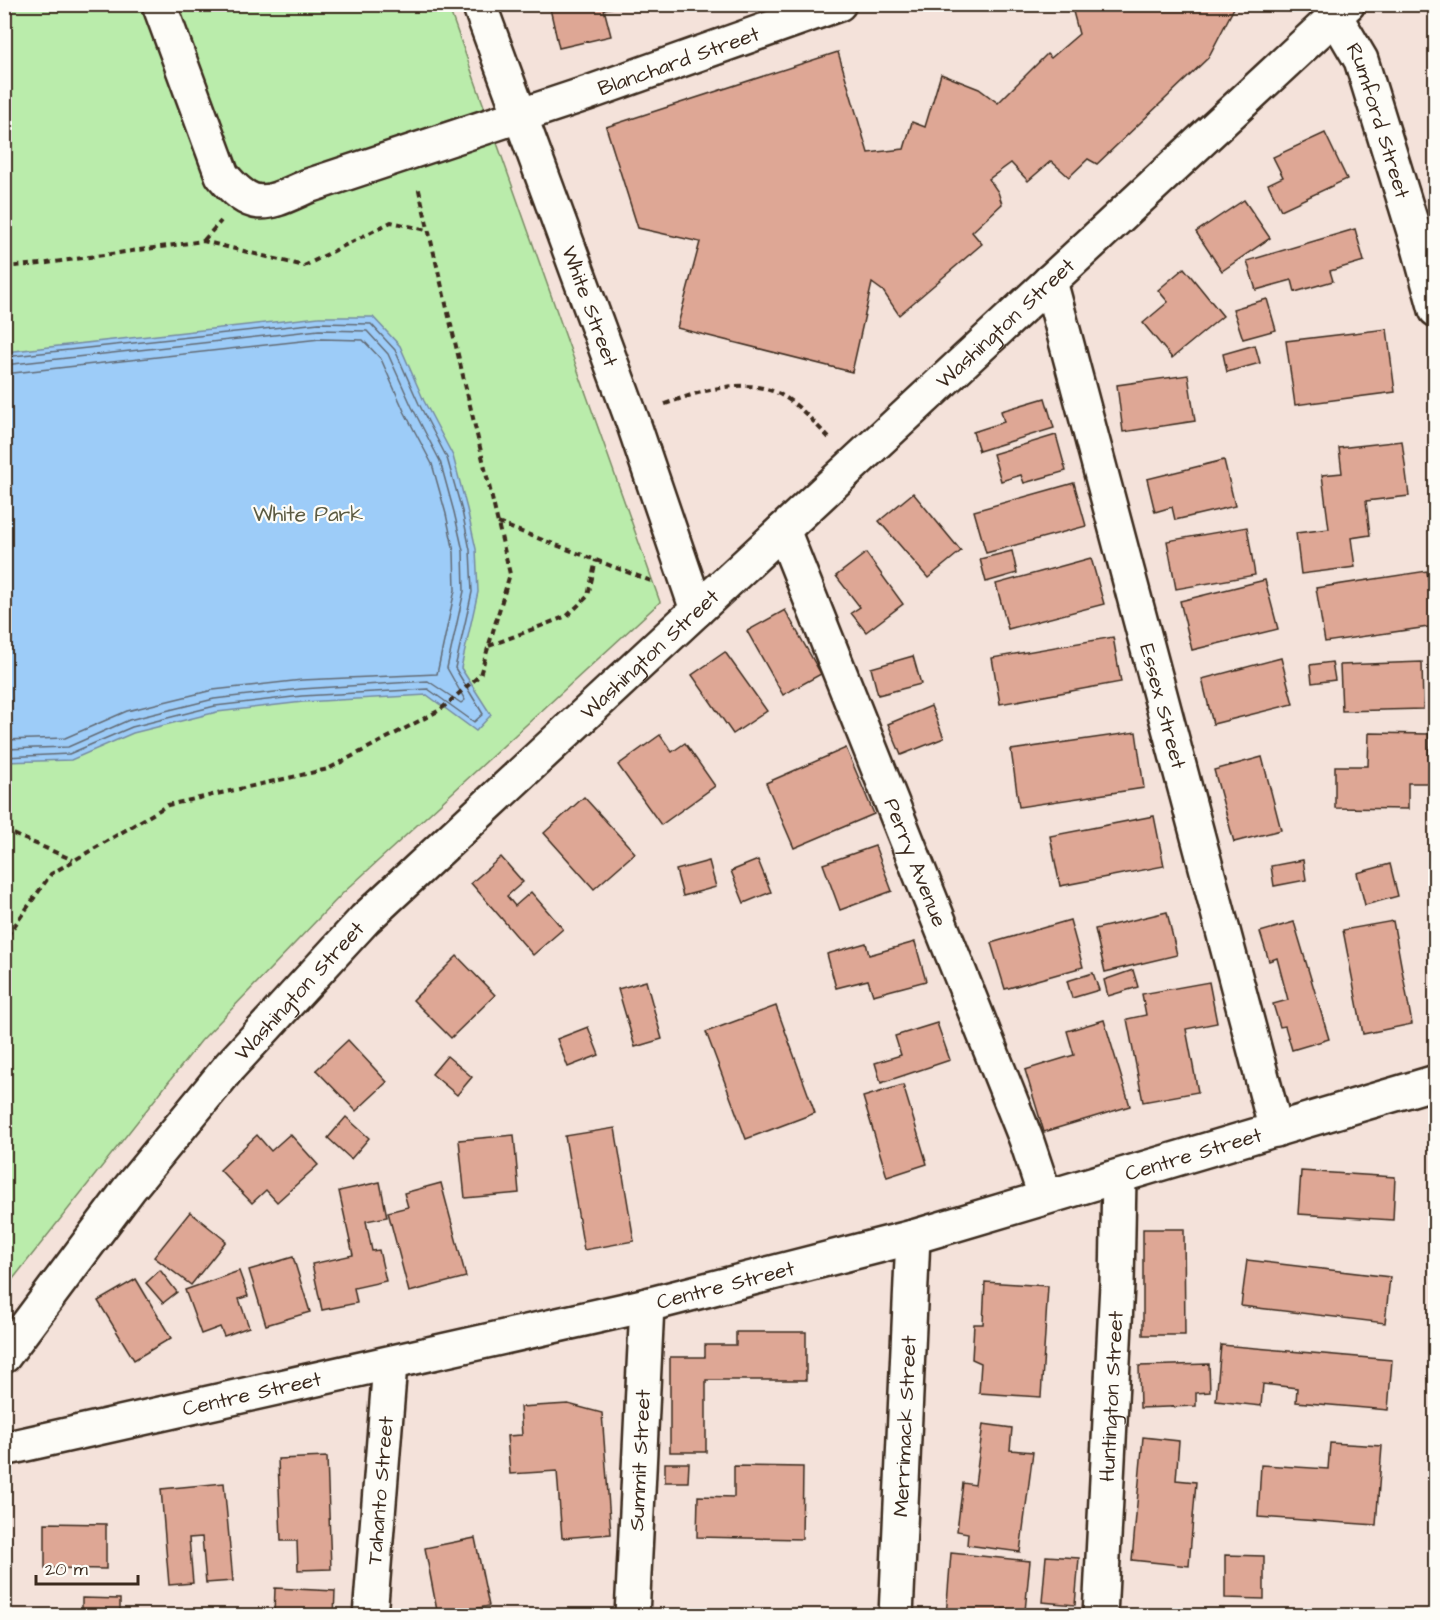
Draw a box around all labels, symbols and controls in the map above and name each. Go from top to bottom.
street label: Blanchard Street [594,19,764,103]
street label: Rumford Street [1339,37,1417,202]
street label: White Street [555,242,626,371]
street label: Washington Street [929,251,1081,395]
park label: White Park [253,500,363,529]
street label: Washington Street [574,582,726,726]
street label: Essex Street [1133,641,1194,772]
street label: Perry Avenue [877,794,954,931]
street label: Washington Street [228,914,371,1067]
street label: Centre Street [1122,1120,1266,1188]
street label: Centre Street [653,1253,798,1316]
street label: Huntington Street [1092,1310,1130,1482]
street label: Merrimack Street [886,1334,923,1518]
street label: Centre Street [180,1364,325,1423]
street label: Summit Street [622,1388,657,1532]
street label: Tahanto Street [360,1415,400,1566]
scale bar [36,1548,138,1586]
text: 20 m [45,1557,88,1582]

